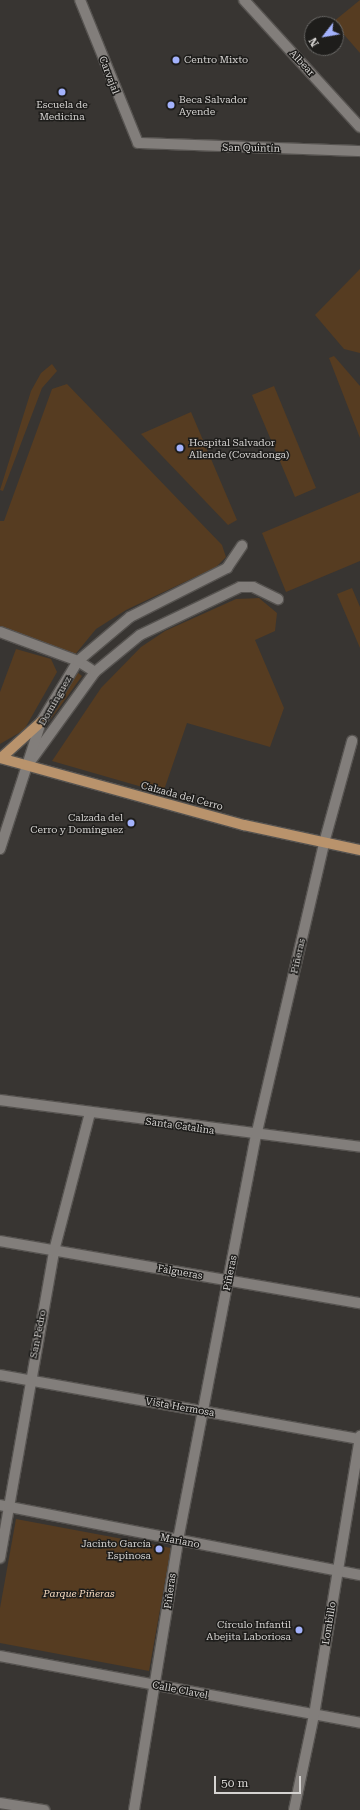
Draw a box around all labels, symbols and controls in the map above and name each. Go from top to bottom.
north arrow [304,16,344,56]
text: N [306,35,322,49]
street label: Albear [287,47,317,79]
street label: Carvajal [96,54,122,96]
place label: Centro Mixto [184,54,248,66]
marker: Centro Mixto [171,55,181,65]
marker: Escuela de Medicina [57,87,67,97]
place label: Beca Salvador Ayende [179,93,247,116]
place label: Escuela de Medicina [36,98,88,122]
marker: Beca Salvador Ayende [166,100,176,110]
street label: San Quintín [222,141,280,155]
place label: Hospital Salvador Allende (Covadonga) [189,436,289,460]
marker: Hospital Salvador Allende (Covadonga) [174,442,186,454]
street label: Domínguez [36,674,74,728]
street label: Calzada del Cerro [140,779,224,813]
place label: Calzada del Cerro y Domínguez [30,811,123,834]
marker: Calzada del Cerro y Domínguez [126,818,136,828]
street label: Piñeras [288,937,308,975]
street label: Santa Catalina [145,1115,215,1137]
street label: Piñeras [221,1254,239,1292]
street label: Falgueras [157,1262,203,1282]
street label: San Pedro [27,1309,49,1359]
street label: Vista Hermosa [145,1395,215,1419]
street label: Mariano [159,1531,201,1551]
place label: Jacinto García Espinosa [81,1537,151,1560]
marker: Jacinto García Espinosa [154,1544,164,1554]
street label: Piñeras [162,1572,178,1610]
park label: Parque Piñeras [43,1588,115,1600]
street label: Lombillo [320,1601,338,1645]
place label: Círculo Infantil Abejita Laboriosa [206,1618,291,1642]
marker: Círculo Infantil Abejita Laboriosa [294,1625,304,1635]
street label: Calle Clavel [151,1679,209,1701]
scale bar [216,1768,303,1794]
text: 50 m [221,1776,248,1790]

